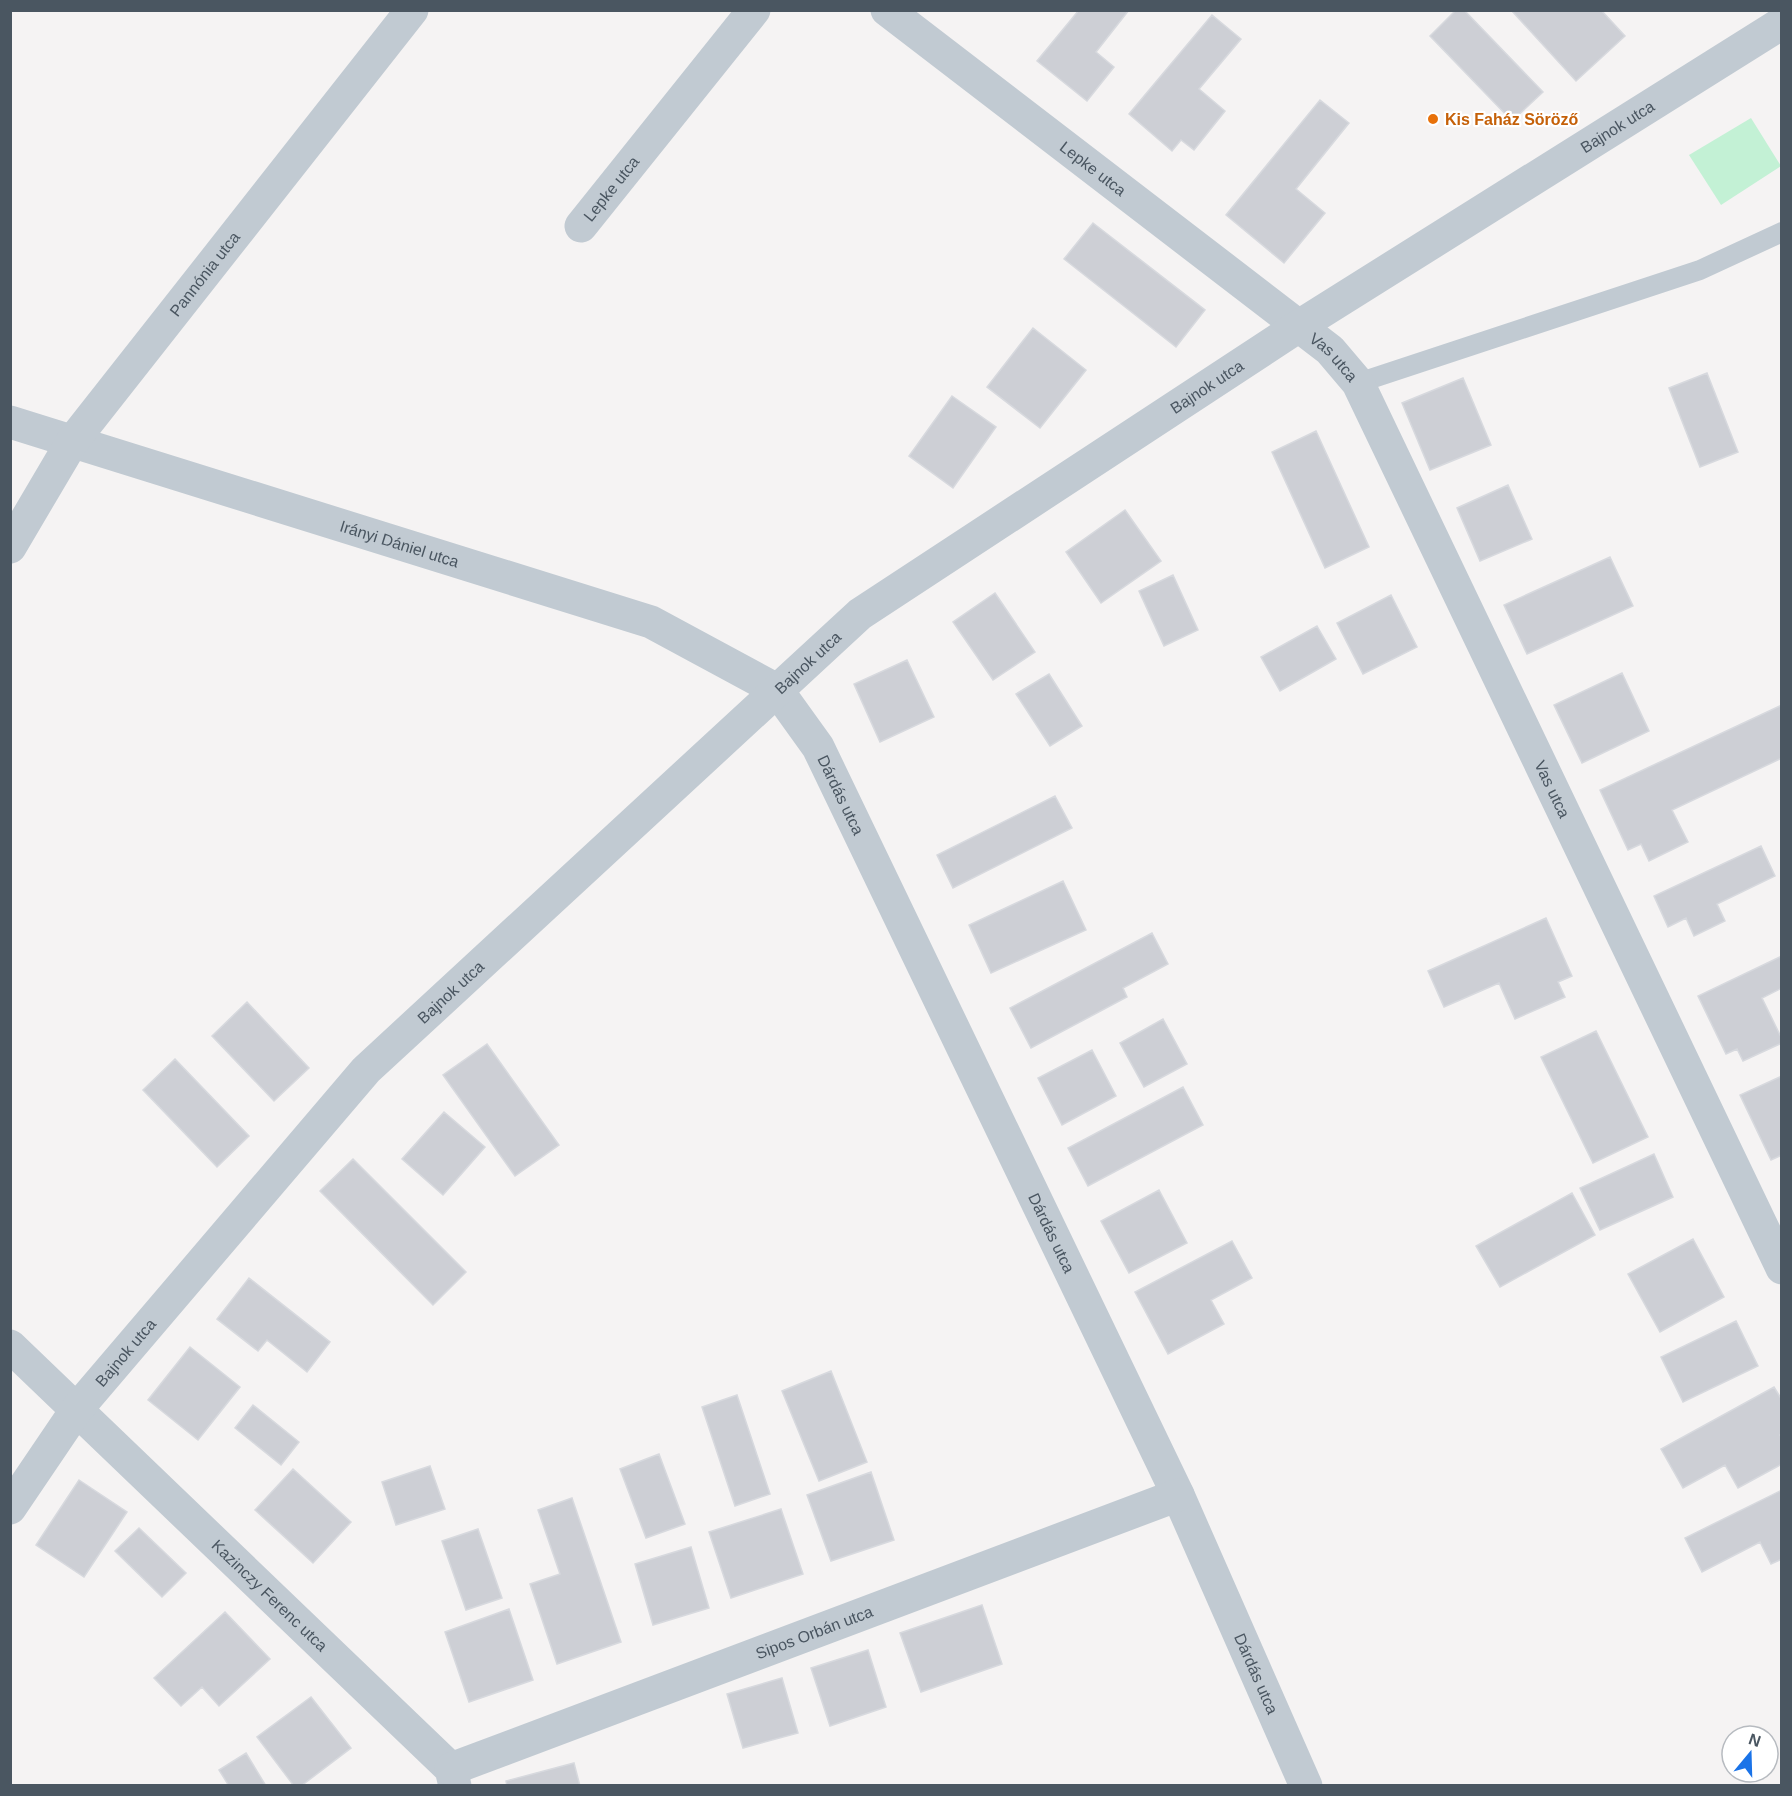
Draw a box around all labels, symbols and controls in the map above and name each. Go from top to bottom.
street label: Bajnok utca [1577,97,1657,156]
place label: Kis Faház Söröző [1445,111,1579,128]
marker: Kis Faház Söröző [1426,112,1440,126]
street label: Lepke utca [1057,138,1130,199]
street label: Lepke utca [580,153,642,224]
street label: Pannónia utca [166,228,243,319]
street label: Vas utca [1307,329,1361,385]
street label: Bajnok utca [1167,356,1246,417]
street label: Irányi Dániel utca [338,517,461,570]
street label: Bajnok utca [771,628,844,697]
street label: Dárdás utca [815,752,867,838]
street label: Vas utca [1532,758,1573,820]
street label: Bajnok utca [414,957,487,1027]
street label: Dárdás utca [1025,1190,1078,1275]
street label: Bajnok utca [92,1315,159,1390]
street label: Kazinczy Ferenc utca [209,1536,331,1654]
street label: Sipos Orbán utca [753,1602,875,1662]
street label: Dárdás utca [1231,1631,1282,1717]
north arrow [1720,1724,1780,1784]
text: N [1746,1730,1763,1750]

